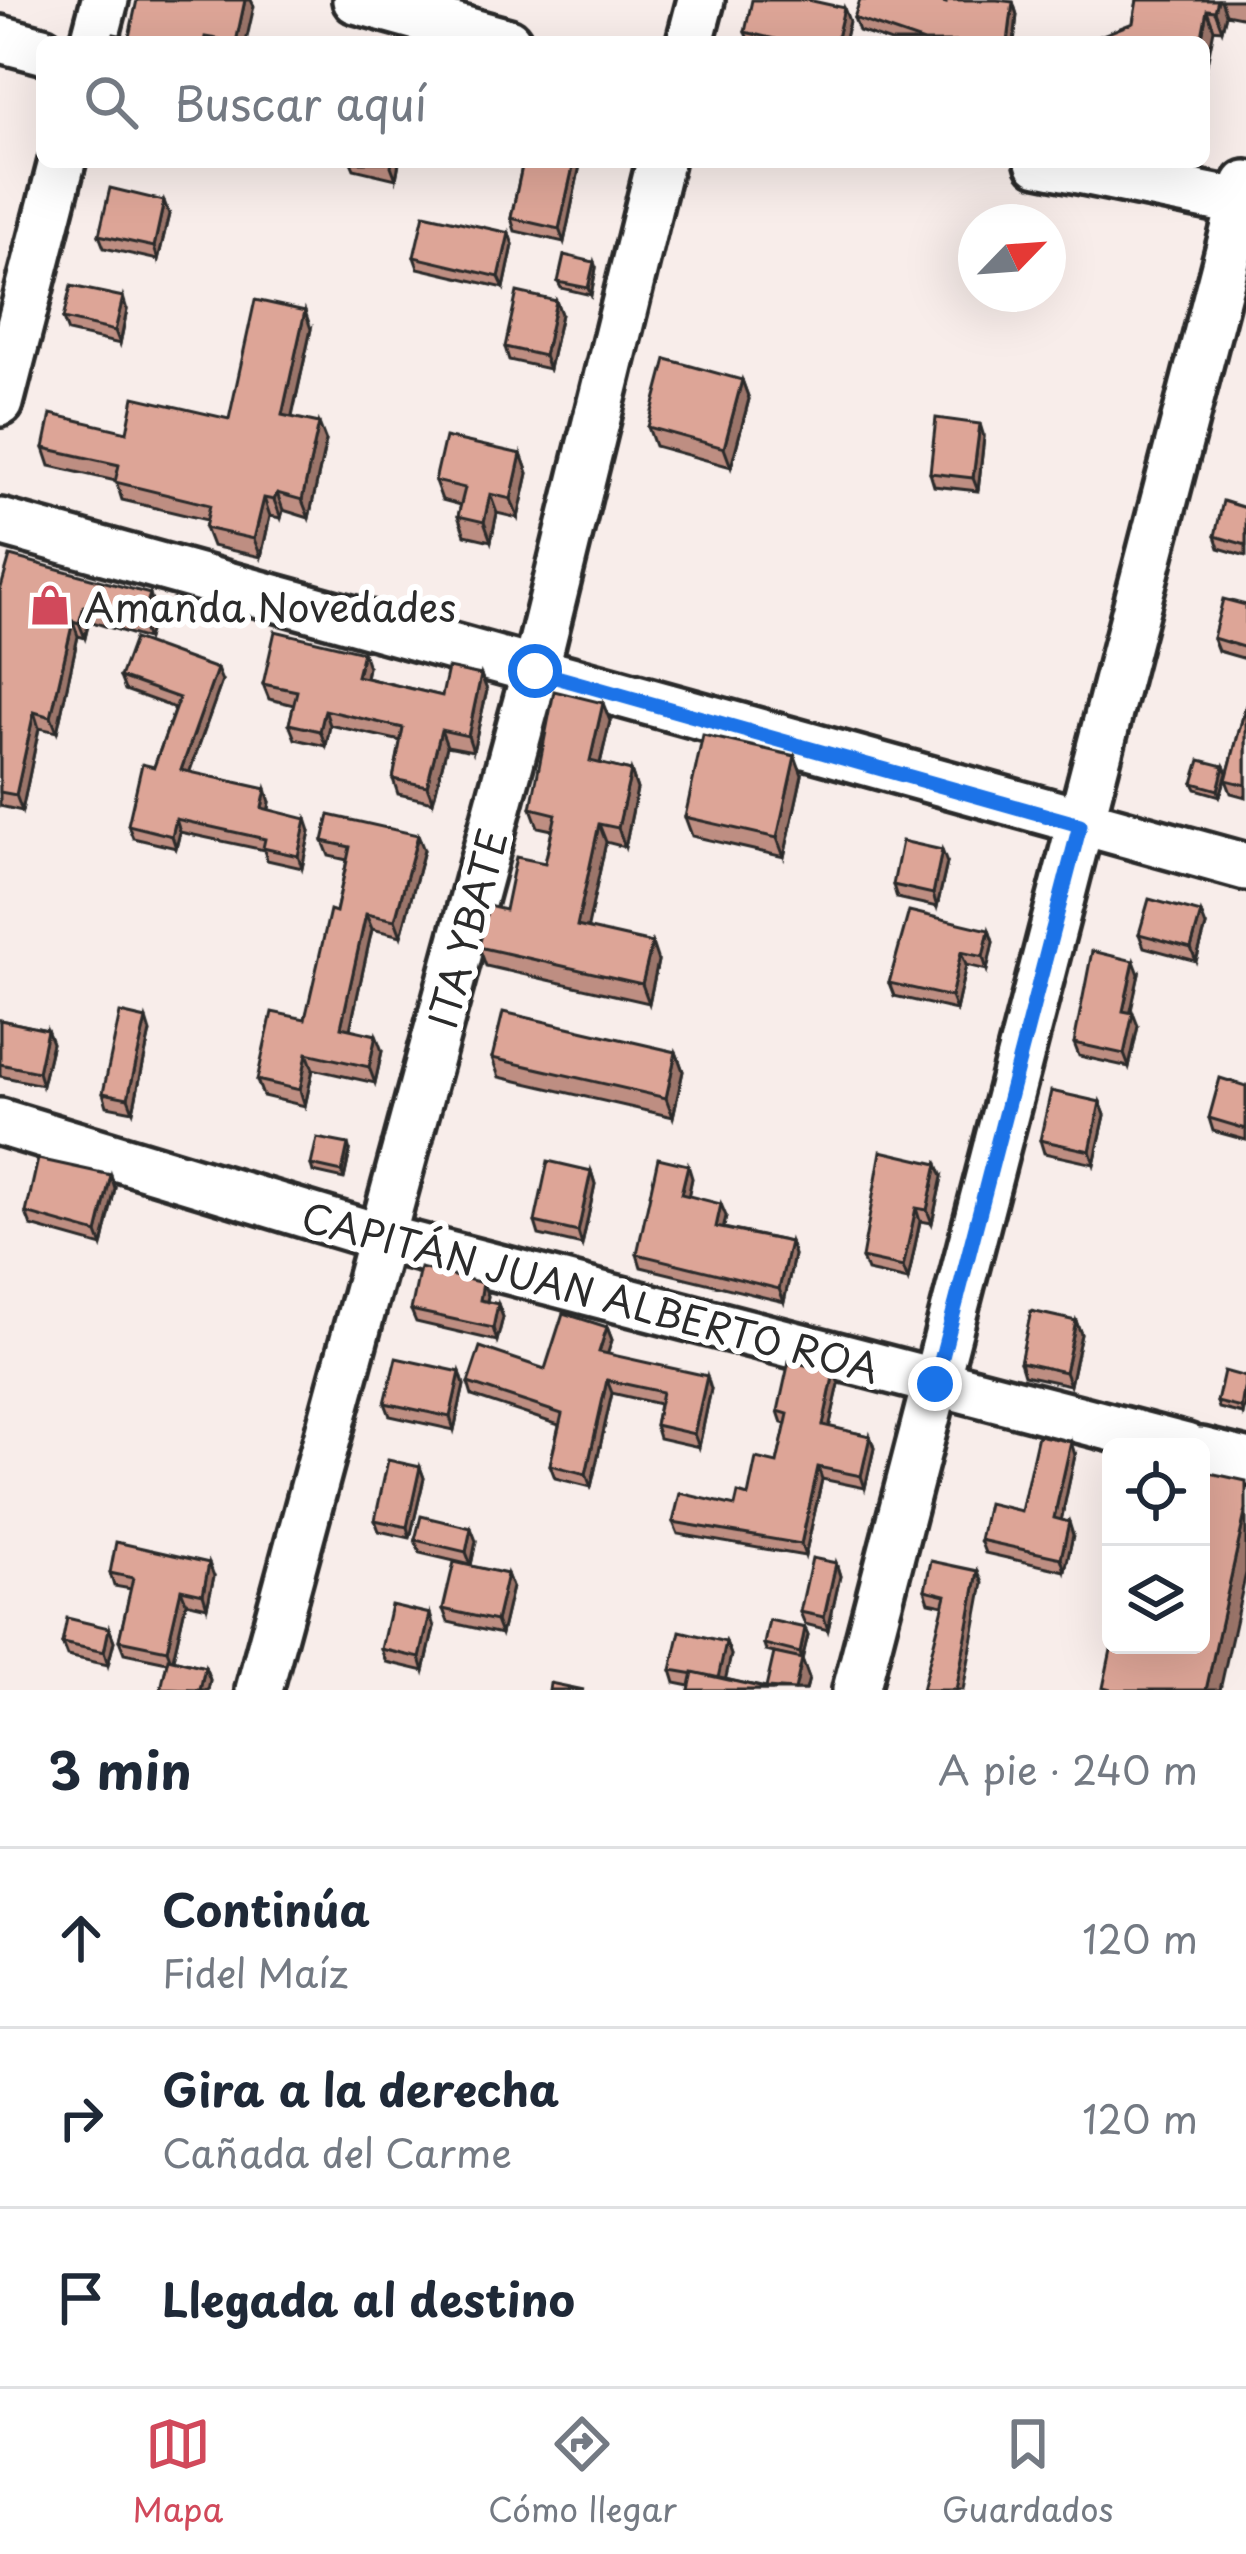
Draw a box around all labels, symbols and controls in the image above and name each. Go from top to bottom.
search box [36,36,1210,168]
text: Buscar aquí [174,68,427,136]
icon: search [78,69,144,135]
north arrow [958,204,1066,312]
place label: Amanda Novedades [84,576,456,635]
shop icon: Amanda Novedades [27,582,73,628]
route start [508,644,562,698]
street label: ITA YBATE [411,822,521,1034]
street label: CAPITÁN JUAN ALBERTO ROA [296,1185,886,1397]
route end [908,1357,962,1411]
map controls [1102,1438,1210,1654]
button: locate [1102,1438,1210,1546]
button: layers [1102,1546,1210,1654]
text: 3 min [48,1730,192,1807]
text: A pie · 240 m [938,1739,1198,1798]
text: Continúa [162,1874,370,1942]
icon: ahead [48,1905,114,1971]
text: 120 m [1082,1908,1198,1967]
text: Fidel Maíz [162,1942,349,2001]
text: Gira a la derecha [162,2054,559,2122]
icon: right [48,2085,114,2151]
text: 120 m [1082,2088,1198,2147]
text: Cañada del Carme [162,2122,512,2181]
text: Llegada al destino [162,2264,575,2332]
icon: arrive [48,2265,114,2331]
tab: Mapa [132,2411,223,2533]
tab: Cómo llegar [488,2411,677,2533]
tab: Guardados [942,2411,1114,2533]

